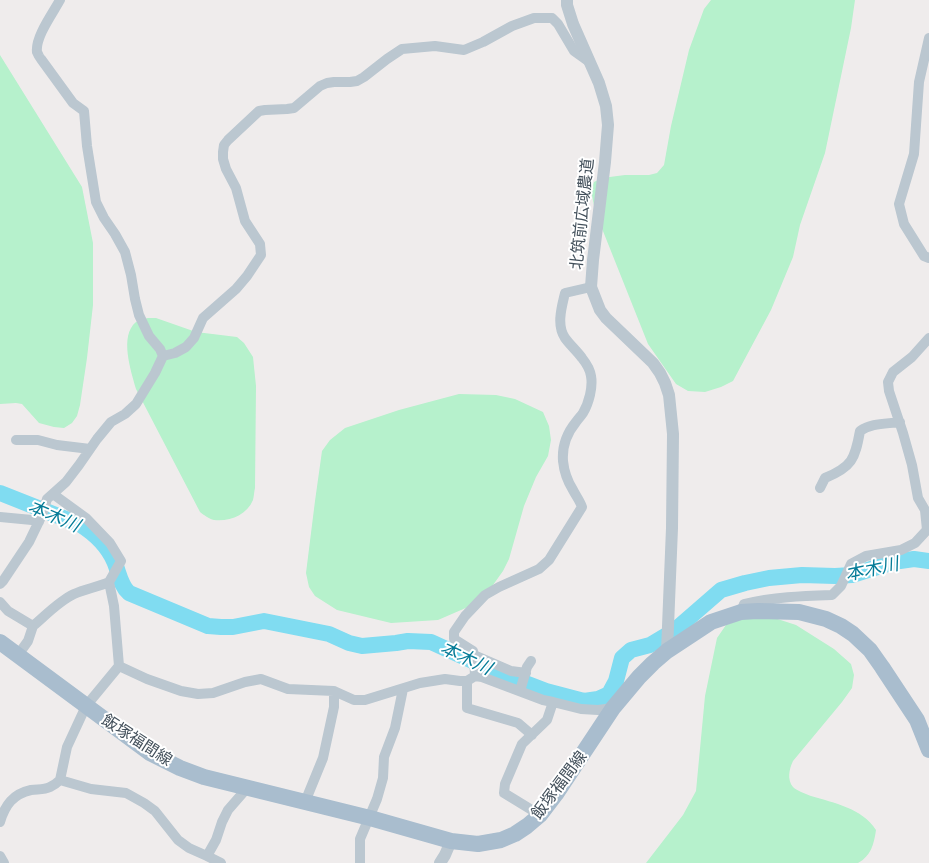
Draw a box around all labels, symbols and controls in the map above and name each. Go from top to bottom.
street label: 北筑前広域農道 [567,157,597,271]
water label: 本木川 [25,496,83,536]
water label: 本木川 [843,553,901,585]
water label: 本木川 [437,637,495,679]
street label: 飯塚福間線 [98,710,176,770]
street label: 飯塚福間線 [527,747,591,823]

